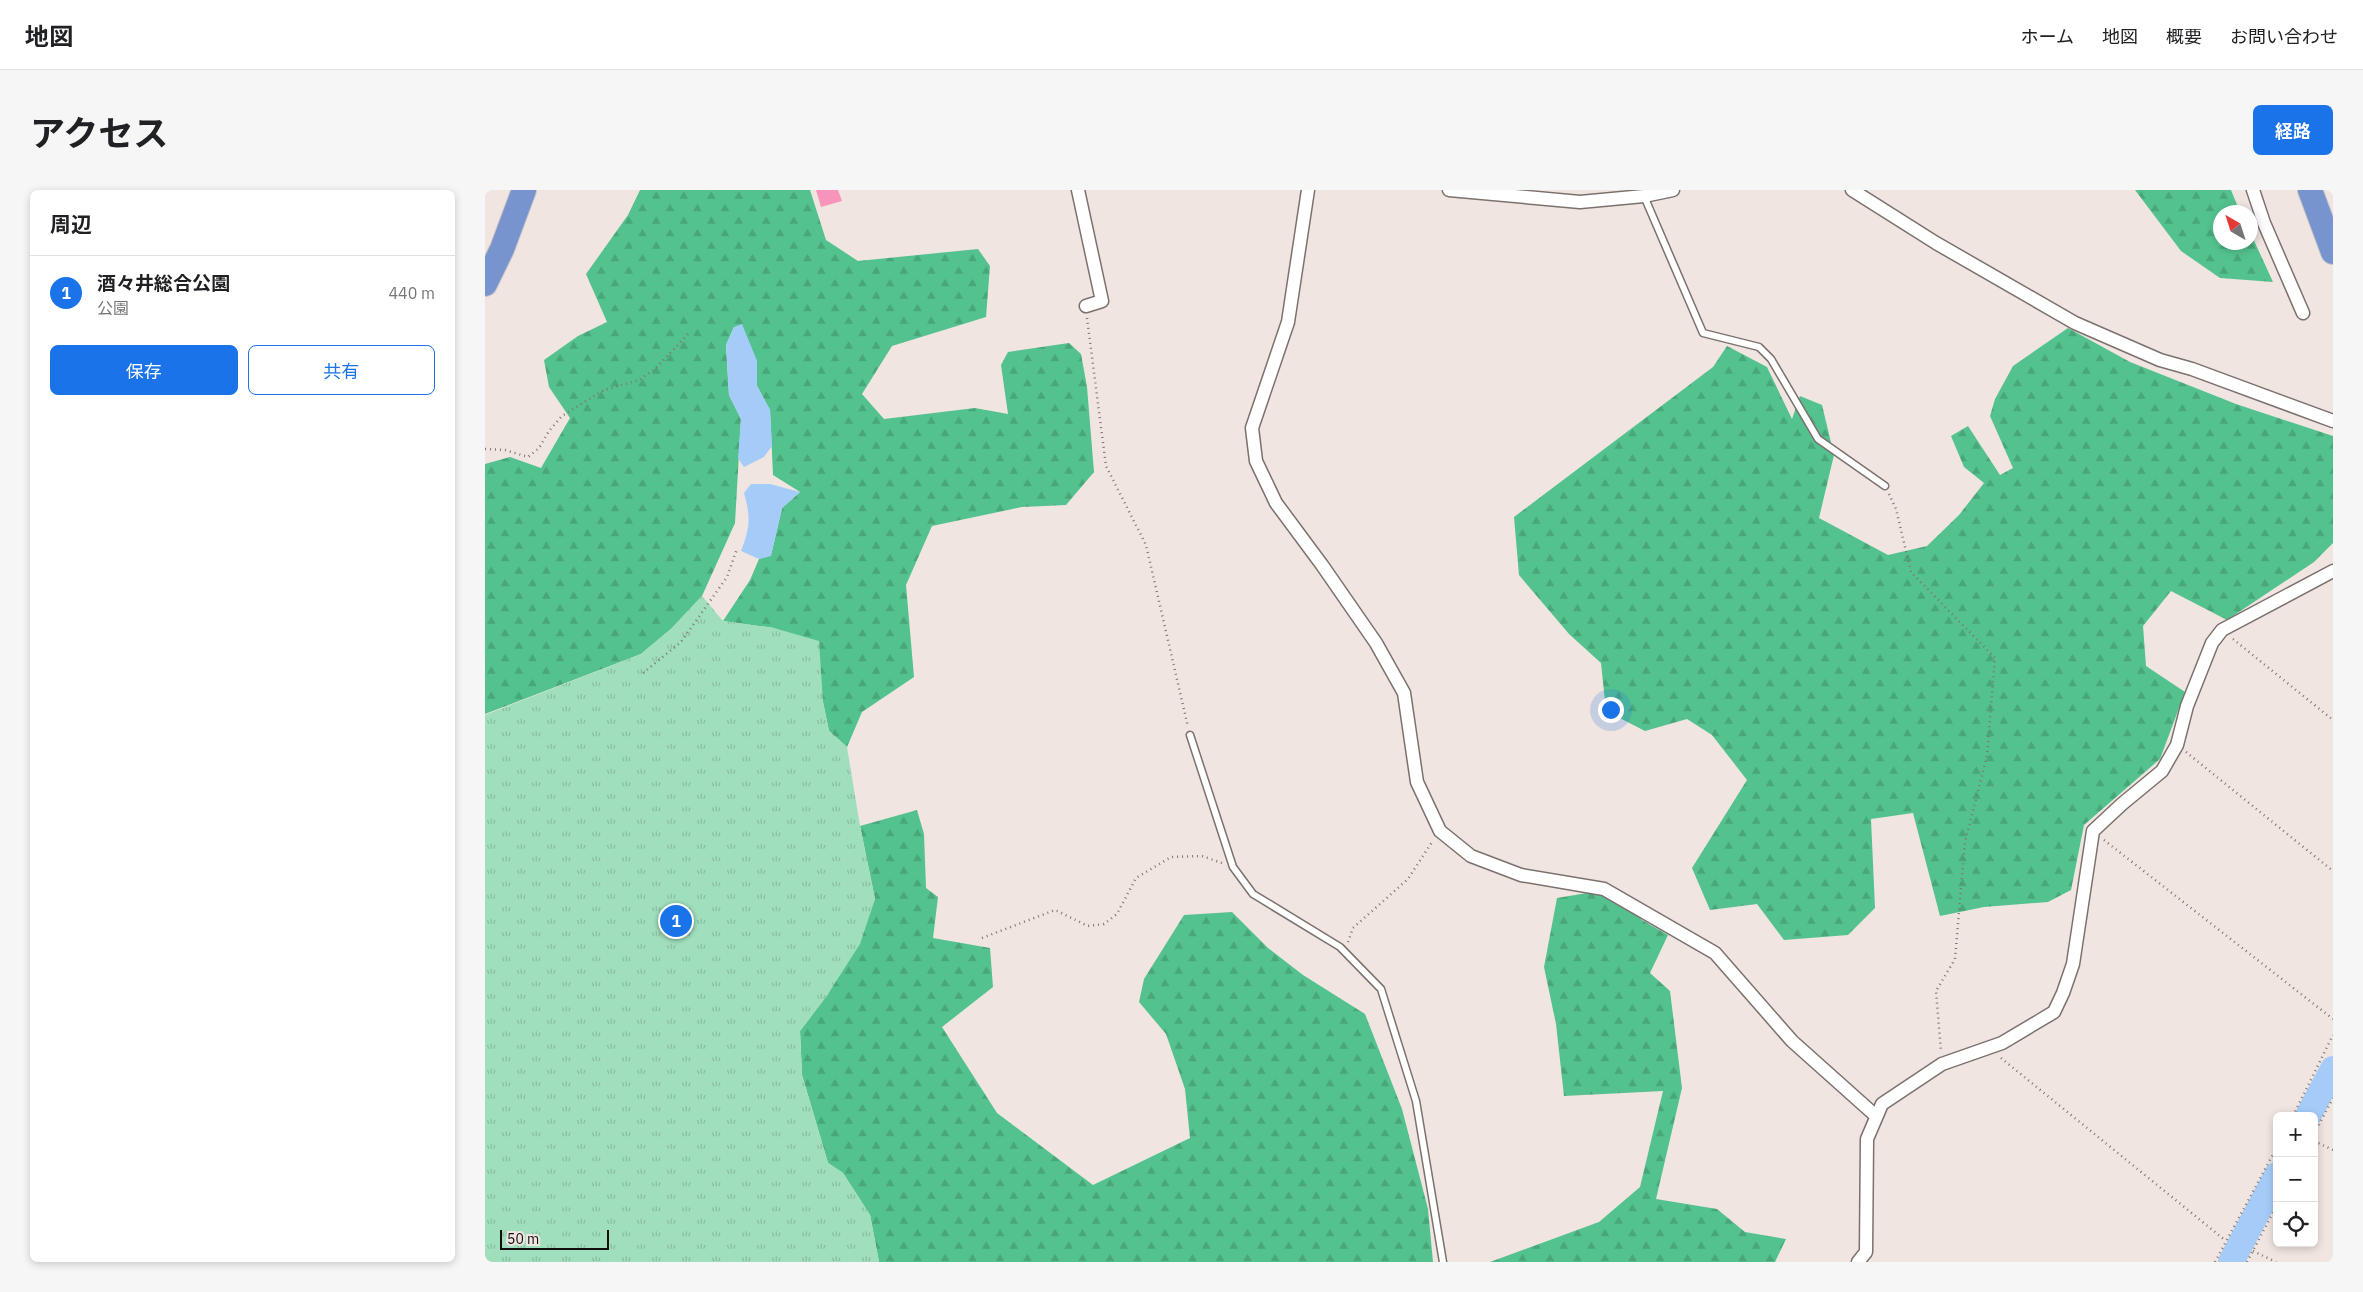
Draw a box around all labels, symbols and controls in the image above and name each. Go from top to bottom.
text: 地図 [25,20,73,52]
text: ホーム [2021,25,2074,48]
text: 地図 [2102,25,2138,48]
text: 概要 [2166,25,2202,48]
text: お問い合わせ [2230,25,2338,48]
button: 経路 [2253,105,2333,155]
text: アクセス [30,110,168,156]
north arrow [2213,205,2258,250]
text: 周辺 [50,210,92,238]
text: 酒々井総合公園 [97,271,230,295]
text: 1 [61,283,71,303]
text: 440 m [388,283,435,303]
text: 公園 [97,298,129,318]
button: 保存 [50,345,238,395]
button: 共有 [248,345,435,395]
your location [1598,697,1624,723]
pin: 1 [660,902,692,940]
map controls [2273,1112,2318,1247]
button: + [2273,1112,2318,1157]
button: − [2273,1157,2318,1202]
button: locate [2273,1202,2318,1247]
scale bar [500,1227,609,1250]
text: 50 m [507,1230,539,1248]

